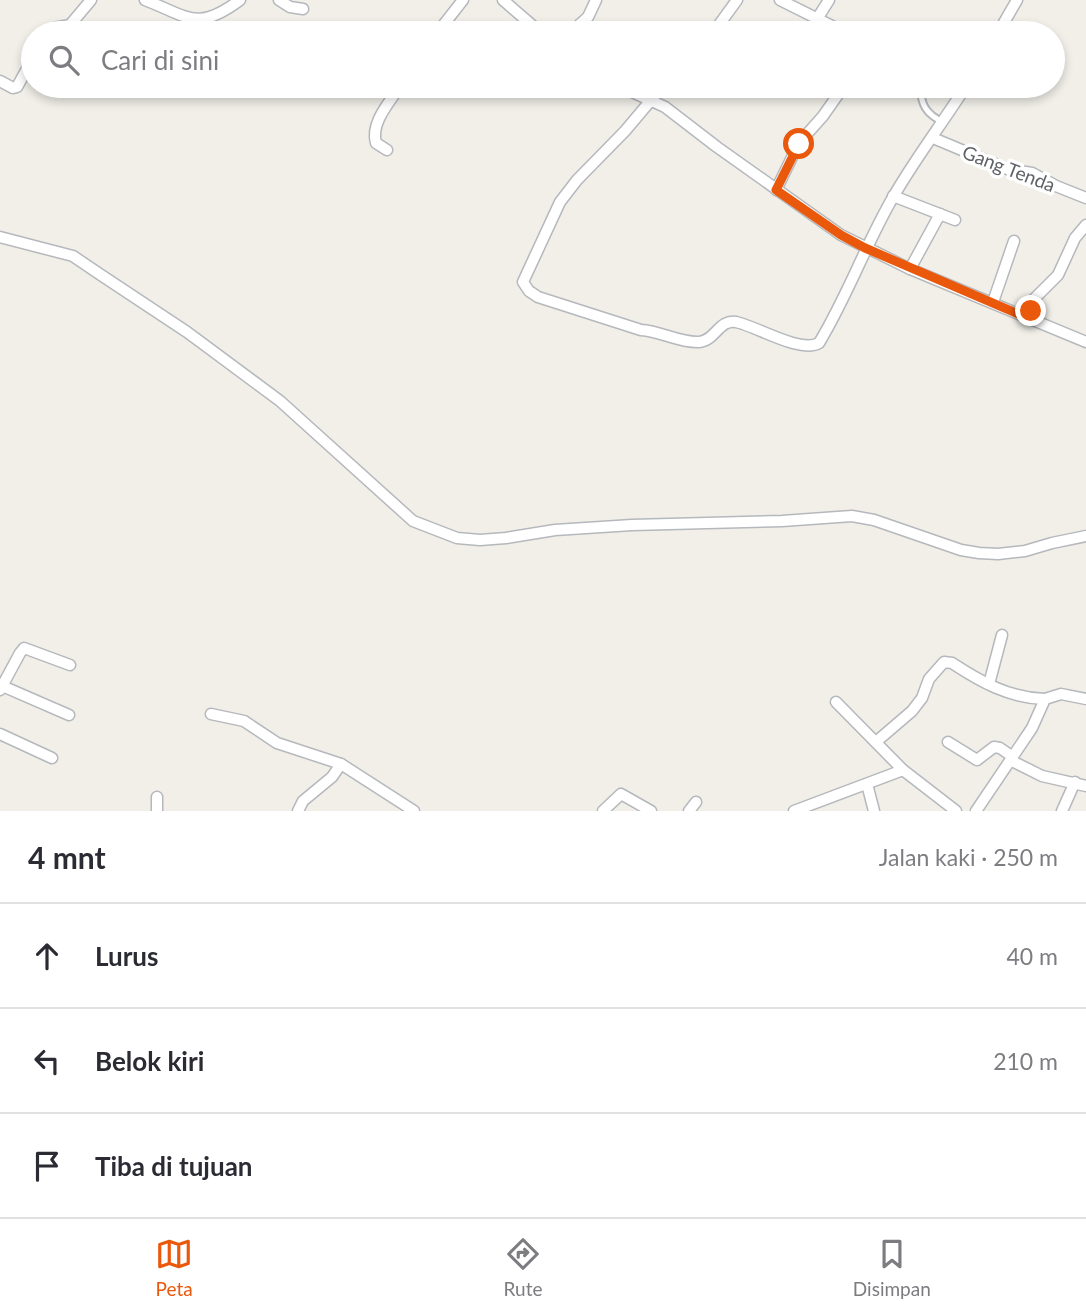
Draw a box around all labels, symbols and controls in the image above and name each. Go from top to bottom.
search box [21,21,1065,98]
icon: search [45,41,83,79]
text: Cari di sini [101,44,219,76]
route start [783,128,814,159]
street label: Gang Tenda [959,140,1059,196]
route end [1015,295,1046,326]
text: 4 mnt [28,839,106,875]
text: Jalan kaki · 250 m [879,843,1058,871]
icon: ahead [28,937,66,975]
text: Lurus [95,940,158,972]
text: 40 m [1007,942,1058,970]
icon: left [28,1042,66,1080]
text: Belok kiri [95,1045,204,1077]
text: 210 m [993,1047,1058,1075]
icon: arrive [28,1147,66,1185]
text: Tiba di tujuan [95,1150,253,1182]
tab: Peta [155,1235,193,1300]
tab: Rute [504,1235,542,1300]
tab: Disimpan [853,1235,931,1300]

